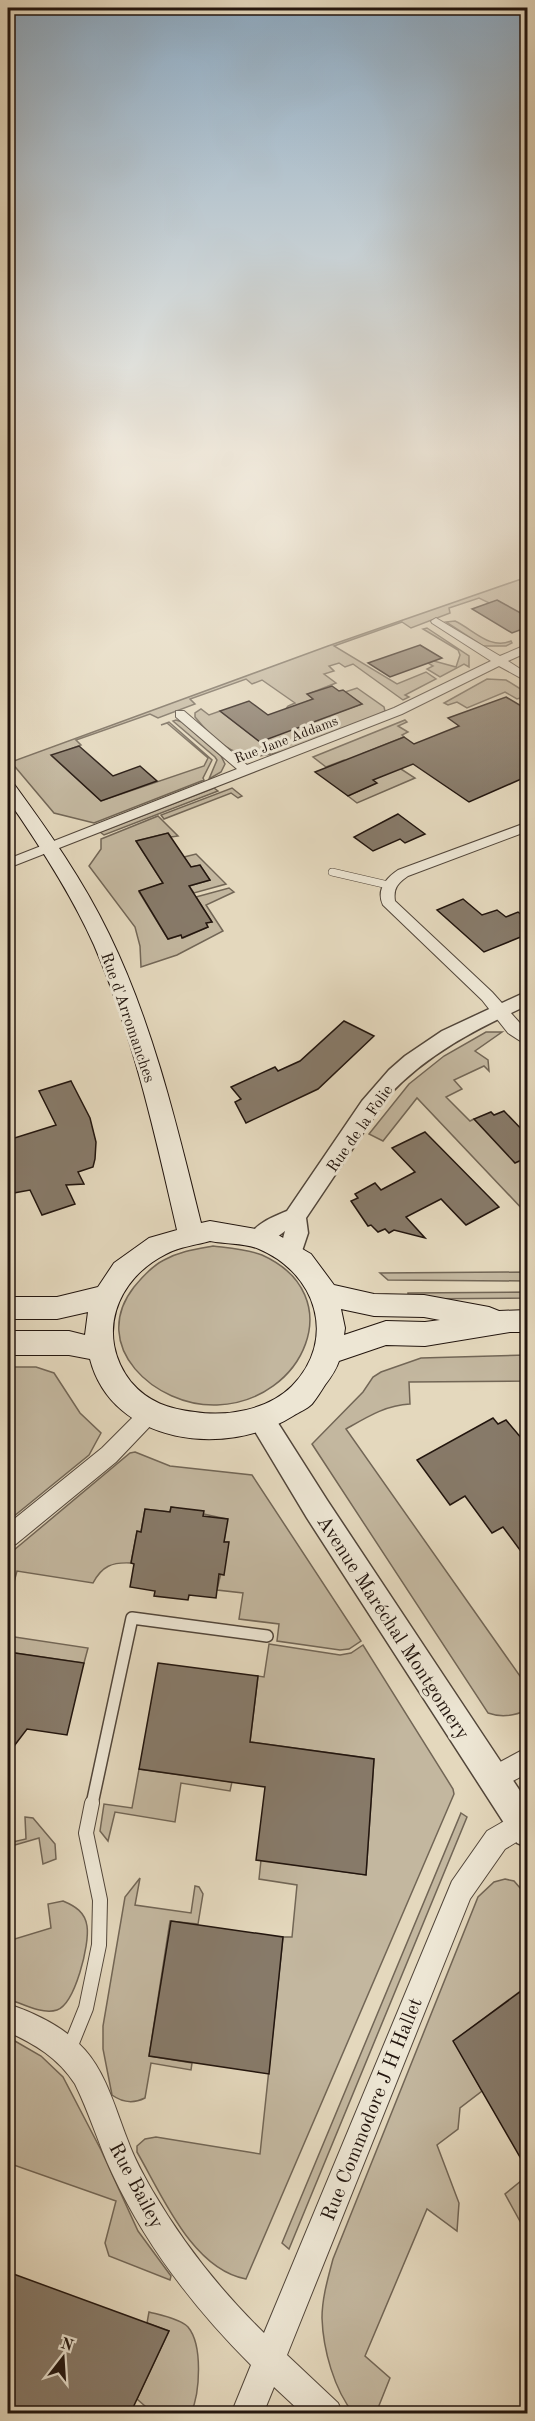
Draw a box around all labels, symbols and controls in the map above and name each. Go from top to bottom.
street label: Rue Jane Addams [233,714,340,766]
street label: Rue d'Arromanches [97,950,157,1085]
street label: Rue de la Folie [325,1083,397,1176]
street label: Avenue Maréchal Montgomery [312,1512,472,1744]
street label: Rue Commodore J H Hallet [319,1995,427,2224]
street label: Rue Bailey [104,2140,166,2233]
north arrow [33,2328,93,2388]
text: N [59,2336,76,2355]

